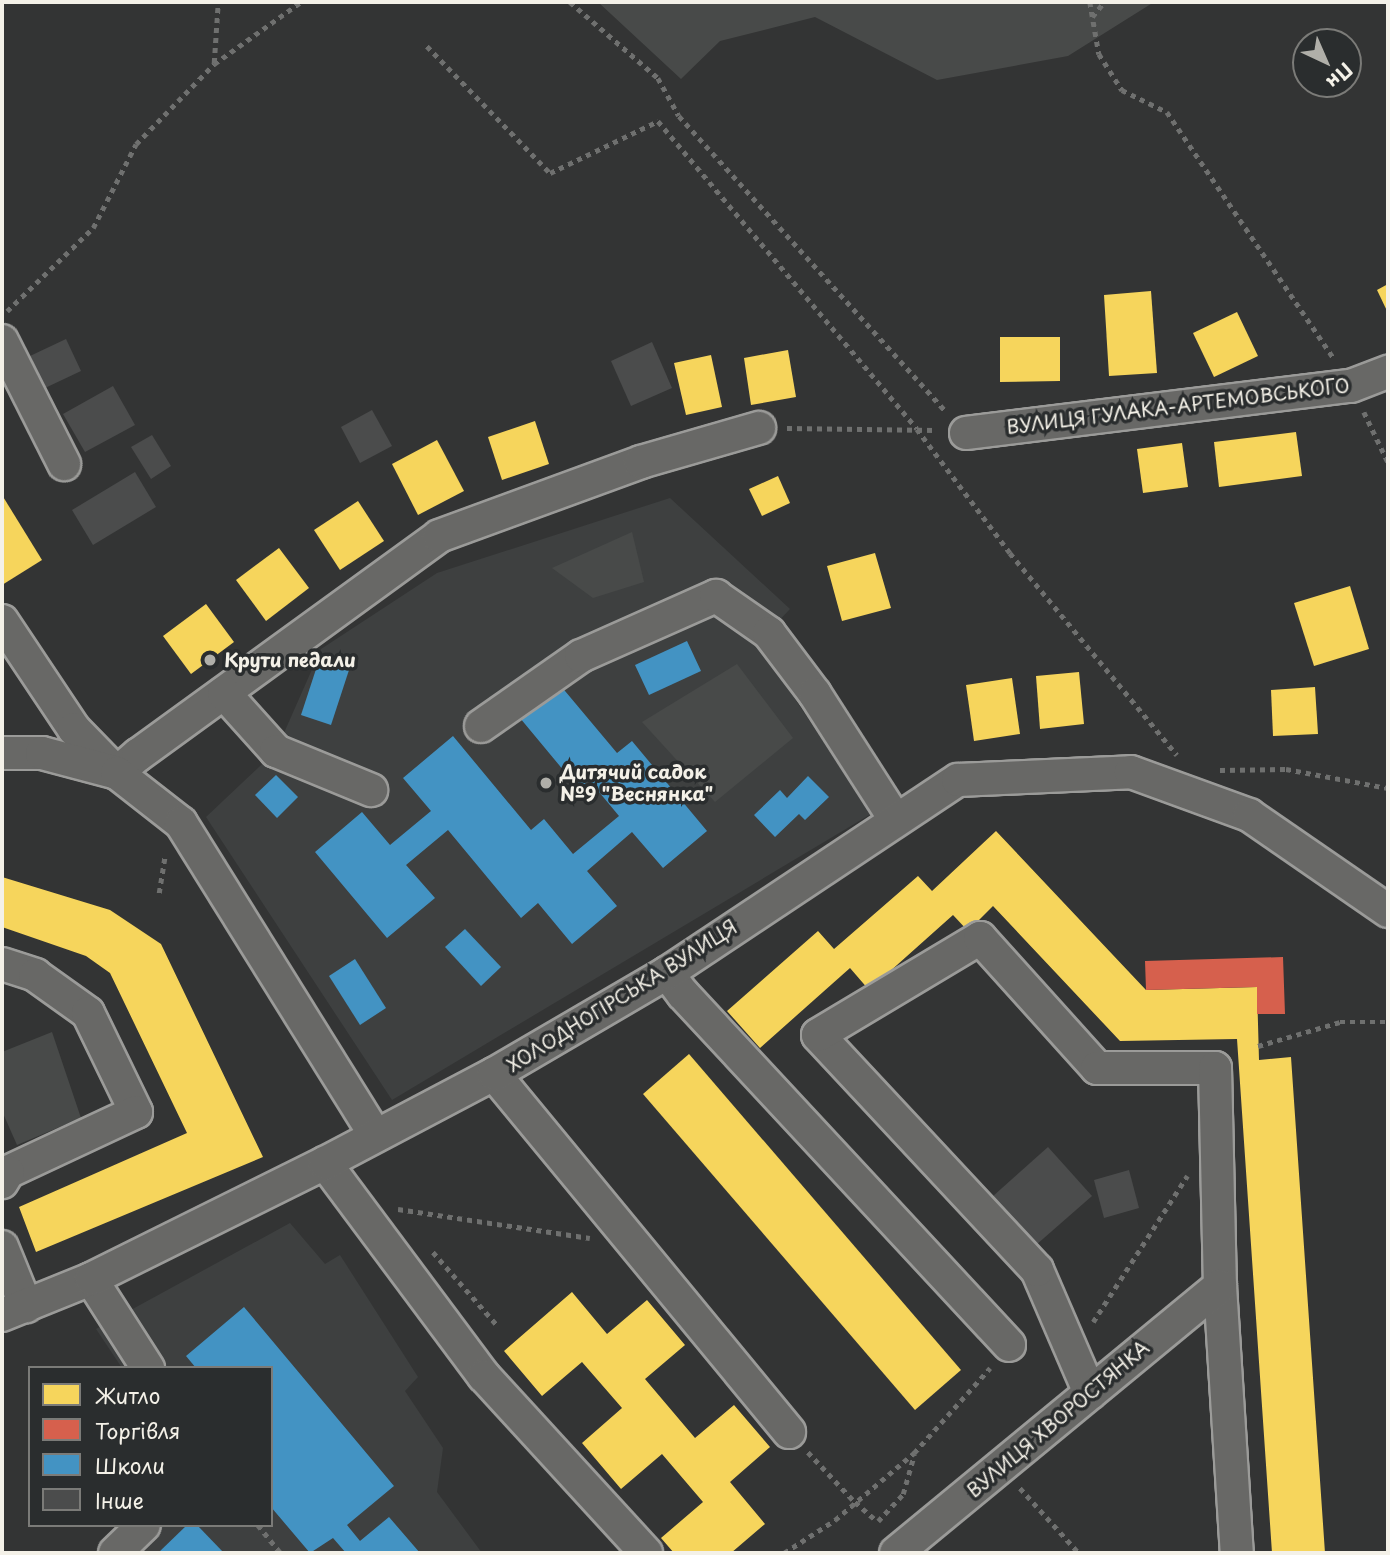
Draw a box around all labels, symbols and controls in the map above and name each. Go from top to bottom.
north arrow [1292,28,1362,98]
text: Пн [1321,57,1360,96]
street label: ВУЛИЦЯ ГУЛАКА-АРТЕМОВСЬКОГО [1004,373,1352,439]
place label: Крути педали [224,649,357,671]
marker: Крути педали [202,652,218,668]
place label: Дитячий садок №9 "Веснянка" [560,761,714,805]
marker: Дитячий садок №9 "Веснянка" [538,775,554,791]
street label: ХОЛОДНОГІРСЬКА ВУЛИЦЯ [503,916,741,1076]
street label: ВУЛИЦЯ ХВОРОСТЯНКА [962,1336,1154,1502]
legend [28,1366,273,1527]
text: Житло [95,1379,160,1411]
text: Торгівля [95,1414,180,1446]
text: Школи [95,1449,165,1481]
text: Інше [95,1484,144,1516]

